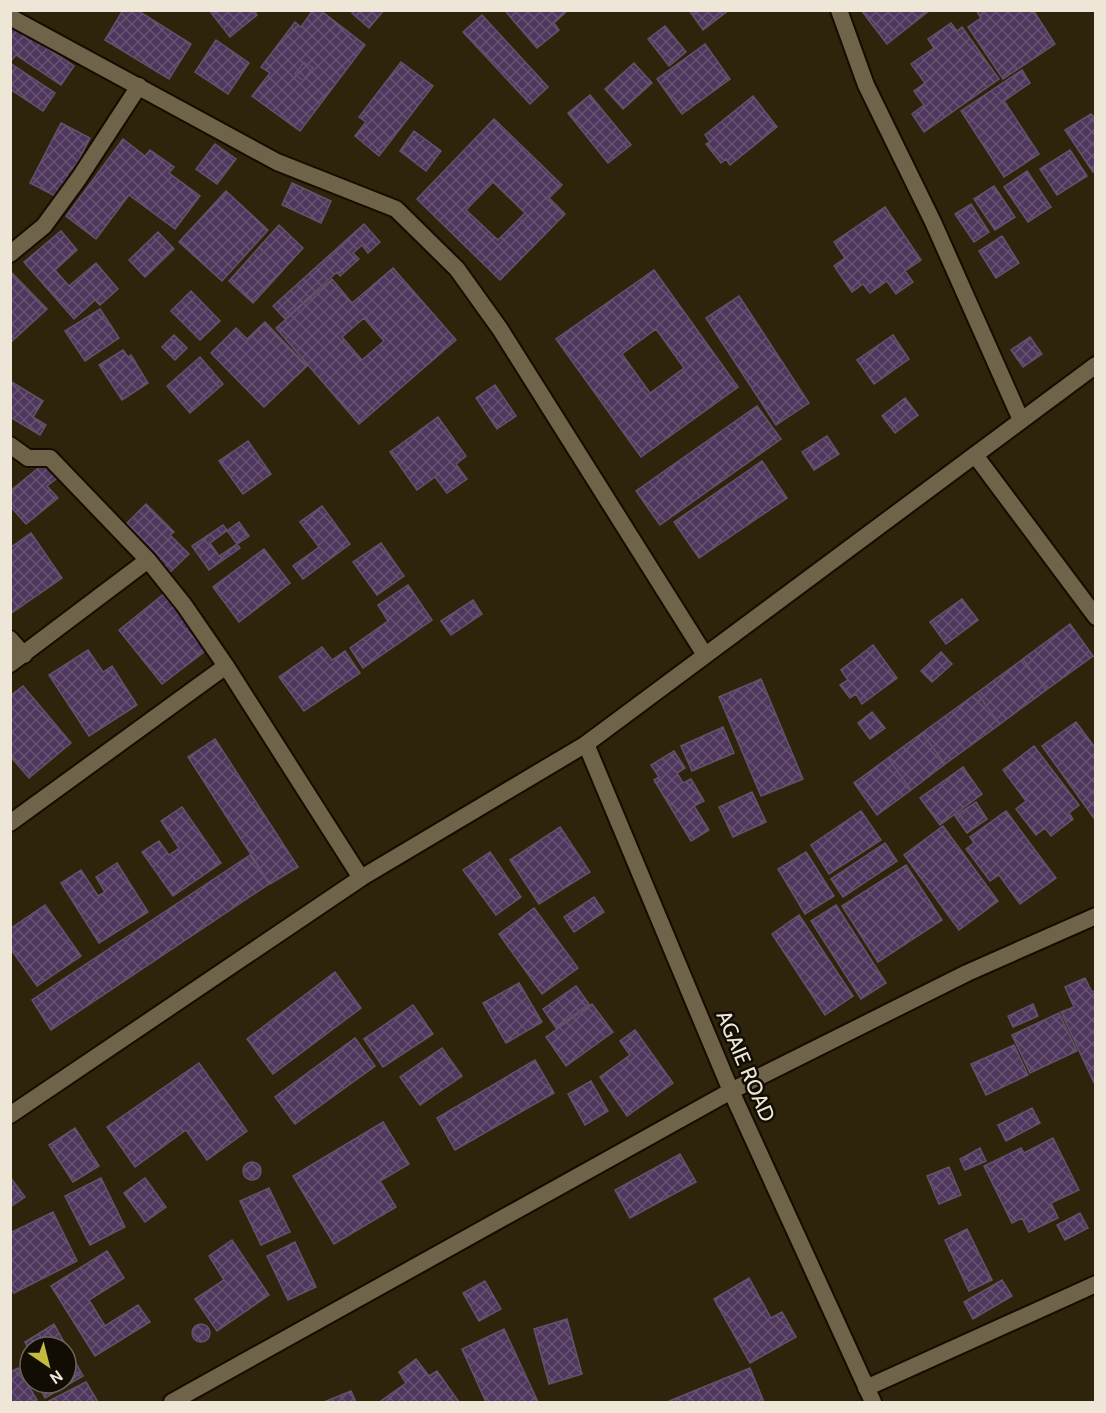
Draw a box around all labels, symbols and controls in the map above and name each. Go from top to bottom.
street label: AGAIE ROAD [711,1007,781,1125]
north arrow [18,1335,78,1395]
text: N [46,1366,66,1388]

